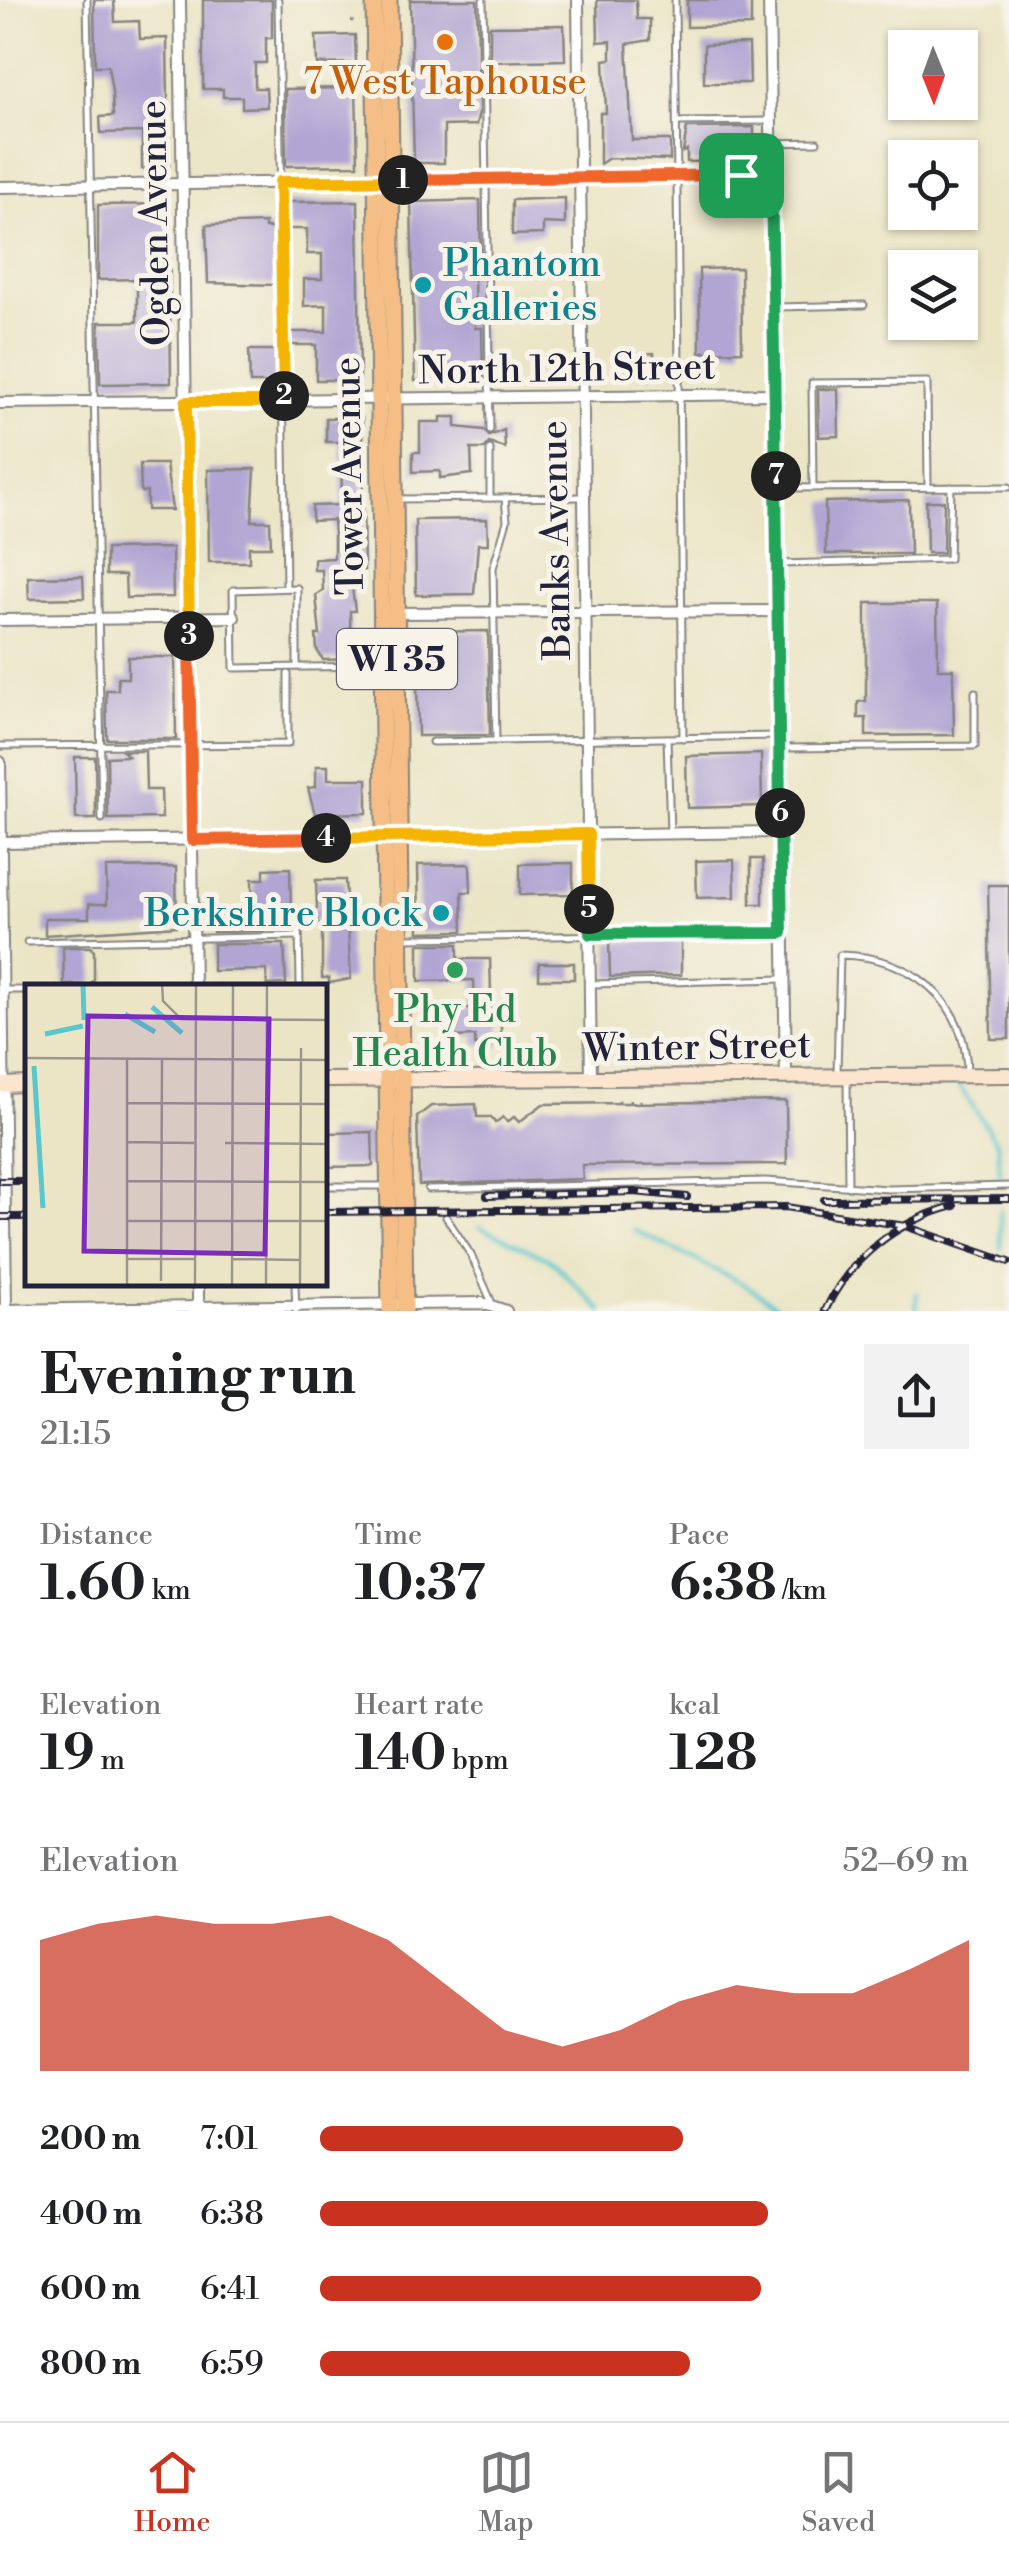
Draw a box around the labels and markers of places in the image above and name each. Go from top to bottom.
marker: 7 West Taphouse [434,31,456,53]
place label: 7 West Taphouse [303,59,587,106]
pin [699,133,784,218]
pin: 1 [378,155,428,205]
place label: Phantom Galleries [443,241,601,332]
marker: Phantom Galleries [412,274,434,296]
pin: 2 [259,371,309,421]
pin: 7 [751,451,801,501]
pin: 3 [164,611,214,661]
pin: 6 [755,788,805,838]
pin: 4 [301,813,351,863]
pin: 5 [564,884,614,934]
place label: Berkshire Block [143,891,423,938]
marker: Berkshire Block [430,902,452,924]
marker: Phy Ed Health Club [444,959,466,981]
place label: Phy Ed Health Club [352,987,558,1078]

